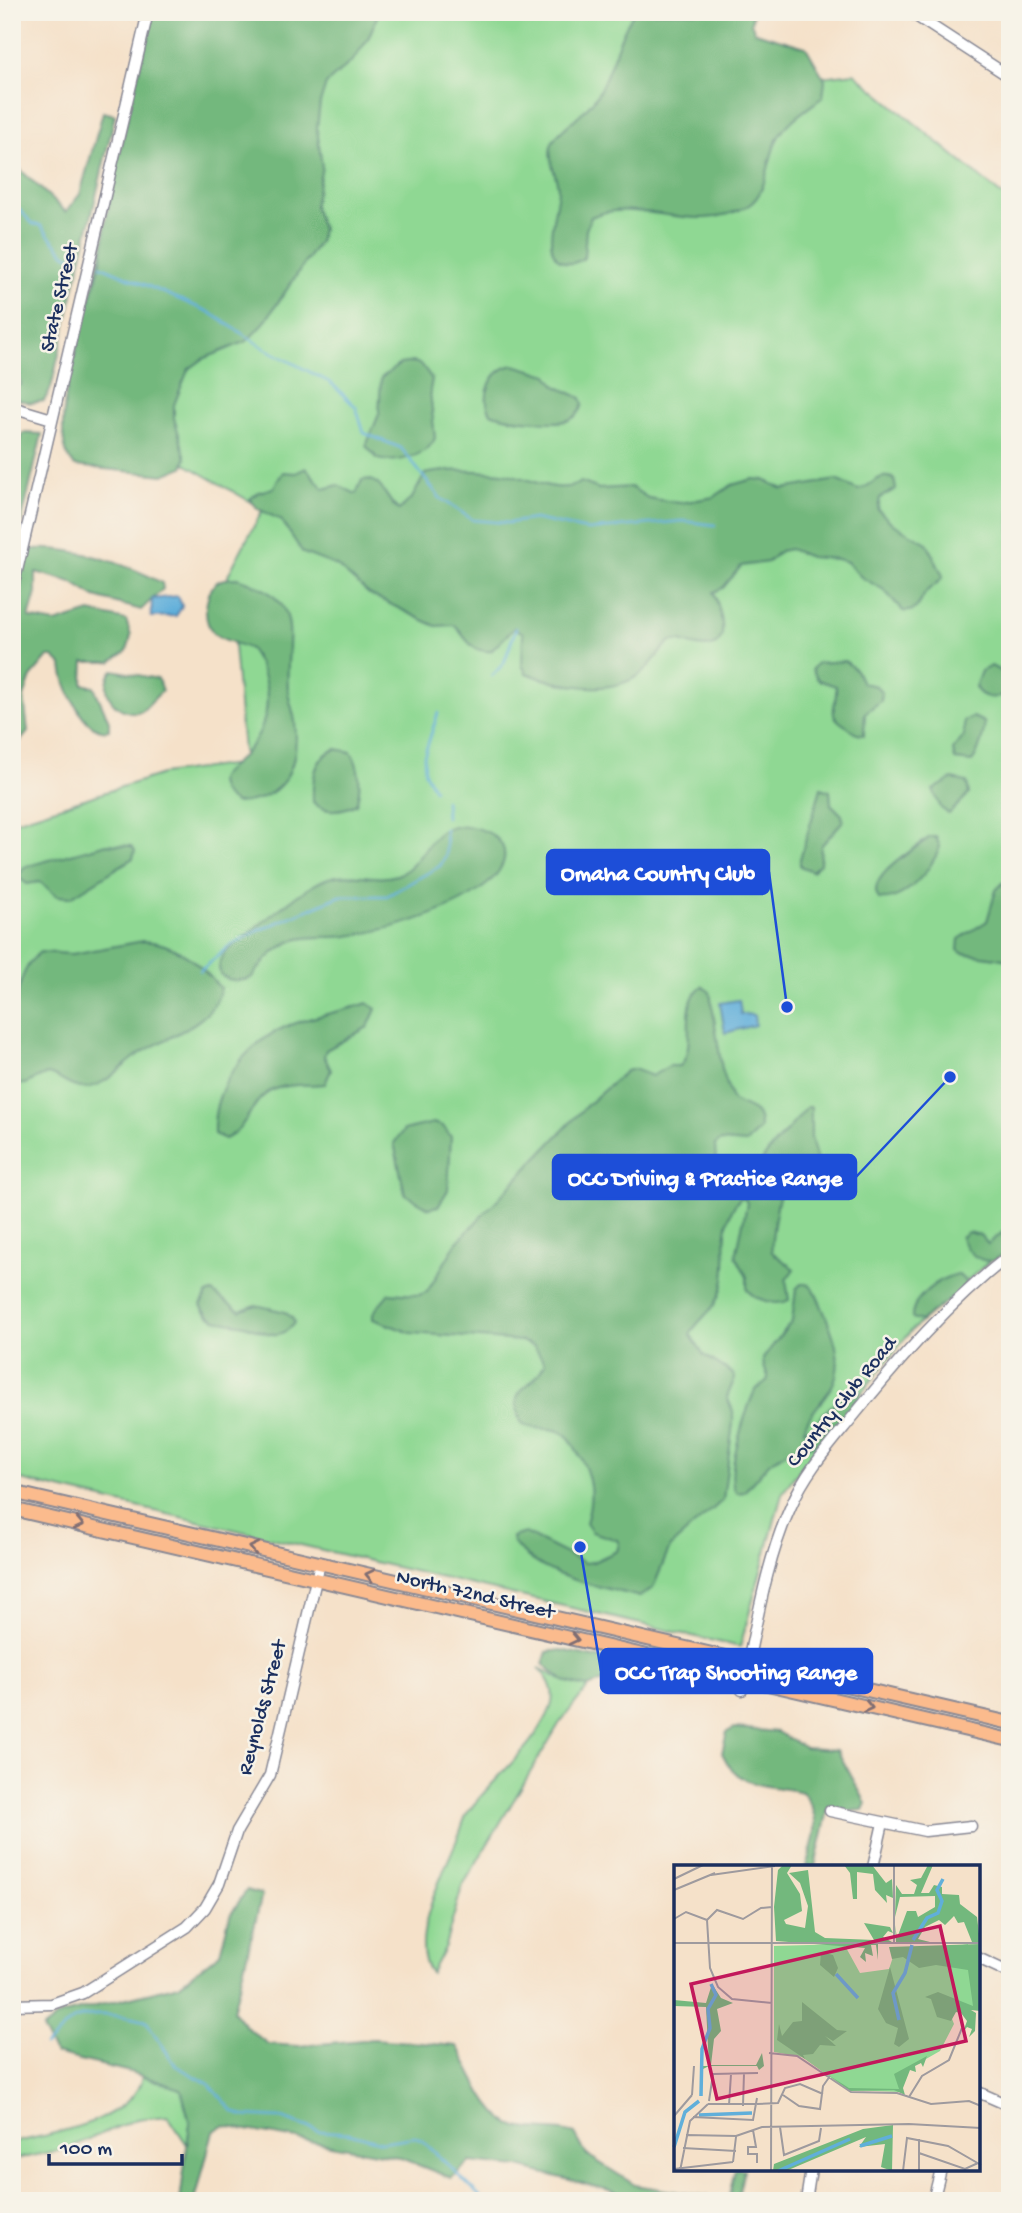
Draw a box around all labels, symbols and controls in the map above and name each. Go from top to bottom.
street label: State Street [36,239,86,355]
callout: Omaha Country Club [547,850,769,894]
text: Omaha Country Club [561,862,756,889]
callout: OCC Driving & Practice Range [553,1155,856,1199]
text: OCC Driving & Practice Range [568,1167,843,1194]
street label: Country Club Road [783,1331,905,1474]
one-way arrow [73,1516,85,1530]
one-way arrow [248,1542,260,1556]
street label: North 72nd Street [394,1566,559,1627]
one-way arrow [364,1569,376,1583]
one-way arrow [568,1631,580,1645]
street label: Reynolds Street [234,1635,295,1778]
callout: OCC Trap Shooting Range [601,1649,872,1693]
text: OCC Trap Shooting Range [615,1661,858,1688]
one-way arrow [861,1699,873,1714]
inset map [674,1865,980,2171]
scale bar [49,2122,182,2166]
text: 100 m [59,2138,112,2163]

